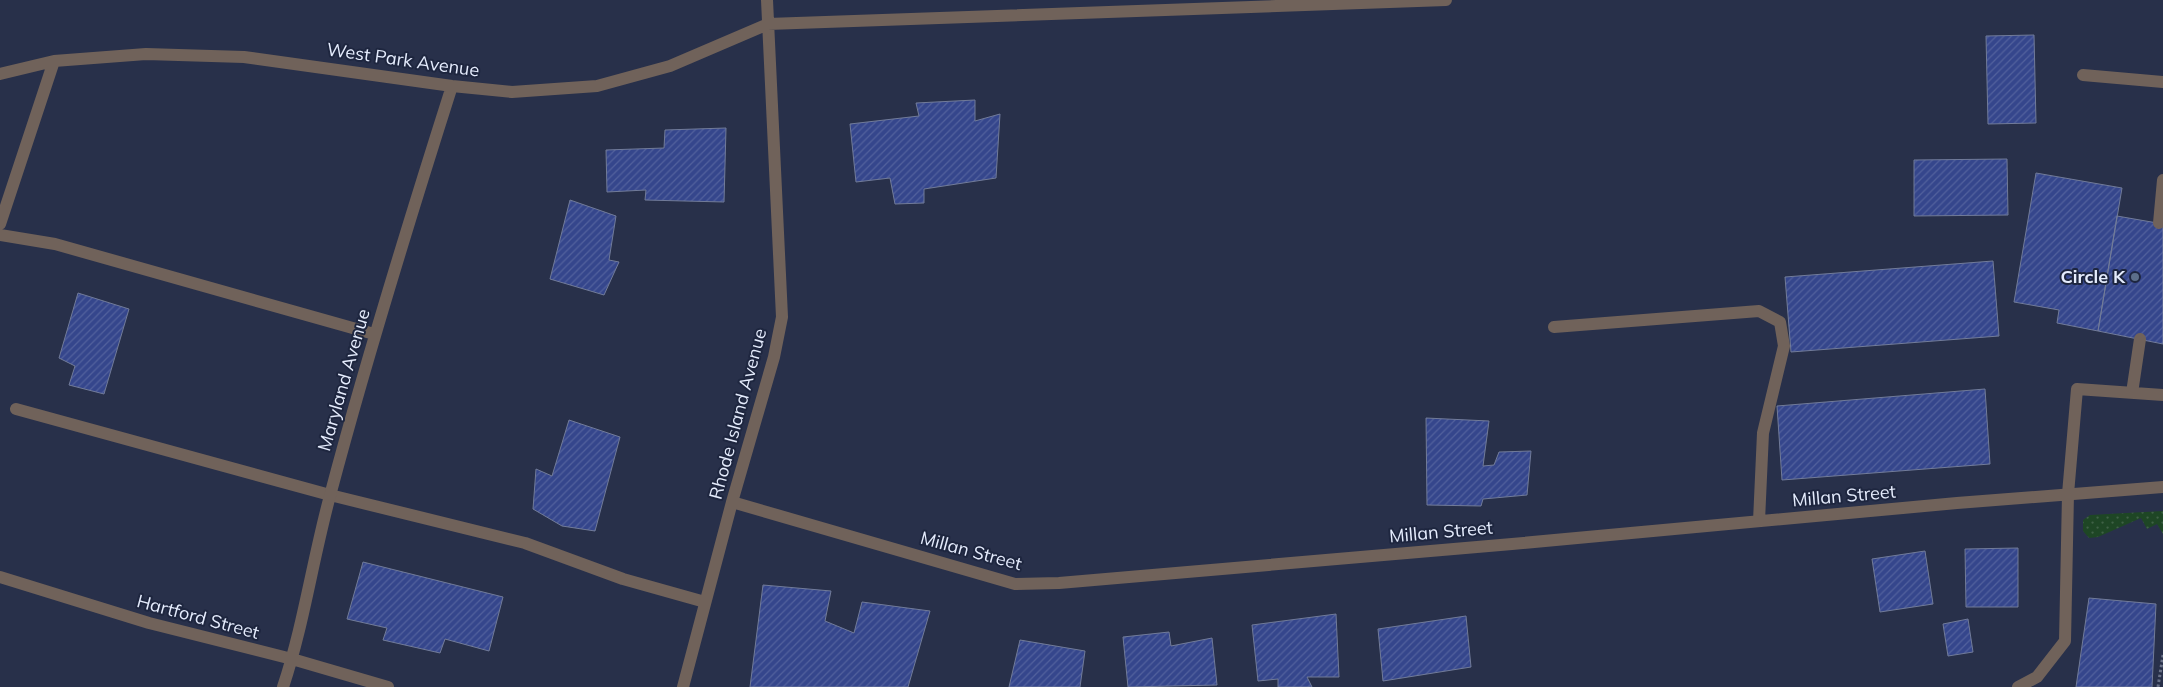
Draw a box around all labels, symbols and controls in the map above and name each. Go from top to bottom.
street label: West Park Avenue [325,37,481,82]
place label: Circle K [2060,265,2126,288]
marker: Circle K [2129,271,2141,283]
street label: Maryland Avenue [312,306,375,454]
street label: Rhode Island Avenue [704,326,771,502]
street label: Millan Street [1791,480,1897,511]
street label: Millan Street [1388,516,1494,547]
street label: Millan Street [918,526,1024,575]
street label: Hartford Street [134,589,262,644]

